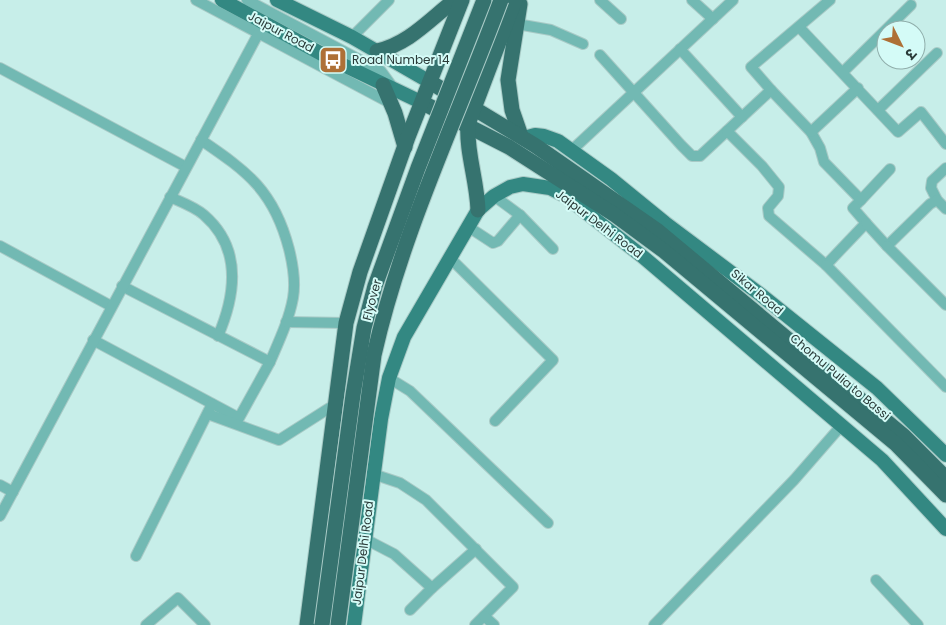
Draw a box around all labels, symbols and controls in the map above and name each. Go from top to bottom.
street label: Jaipur Road [245,7,317,56]
north arrow [876,20,926,70]
text: उ [900,43,921,64]
bus stop icon: Road Number 14 [318,45,348,75]
place label: Road Number 14 [352,51,450,68]
street label: Jaipur Delhi Road [552,185,646,262]
street label: Sikar Road [728,265,787,318]
street label: Flyover [358,277,385,322]
street label: Chomu Pulia to Bassi [787,330,894,424]
street label: Jaipur Delhi Road [348,500,377,606]

